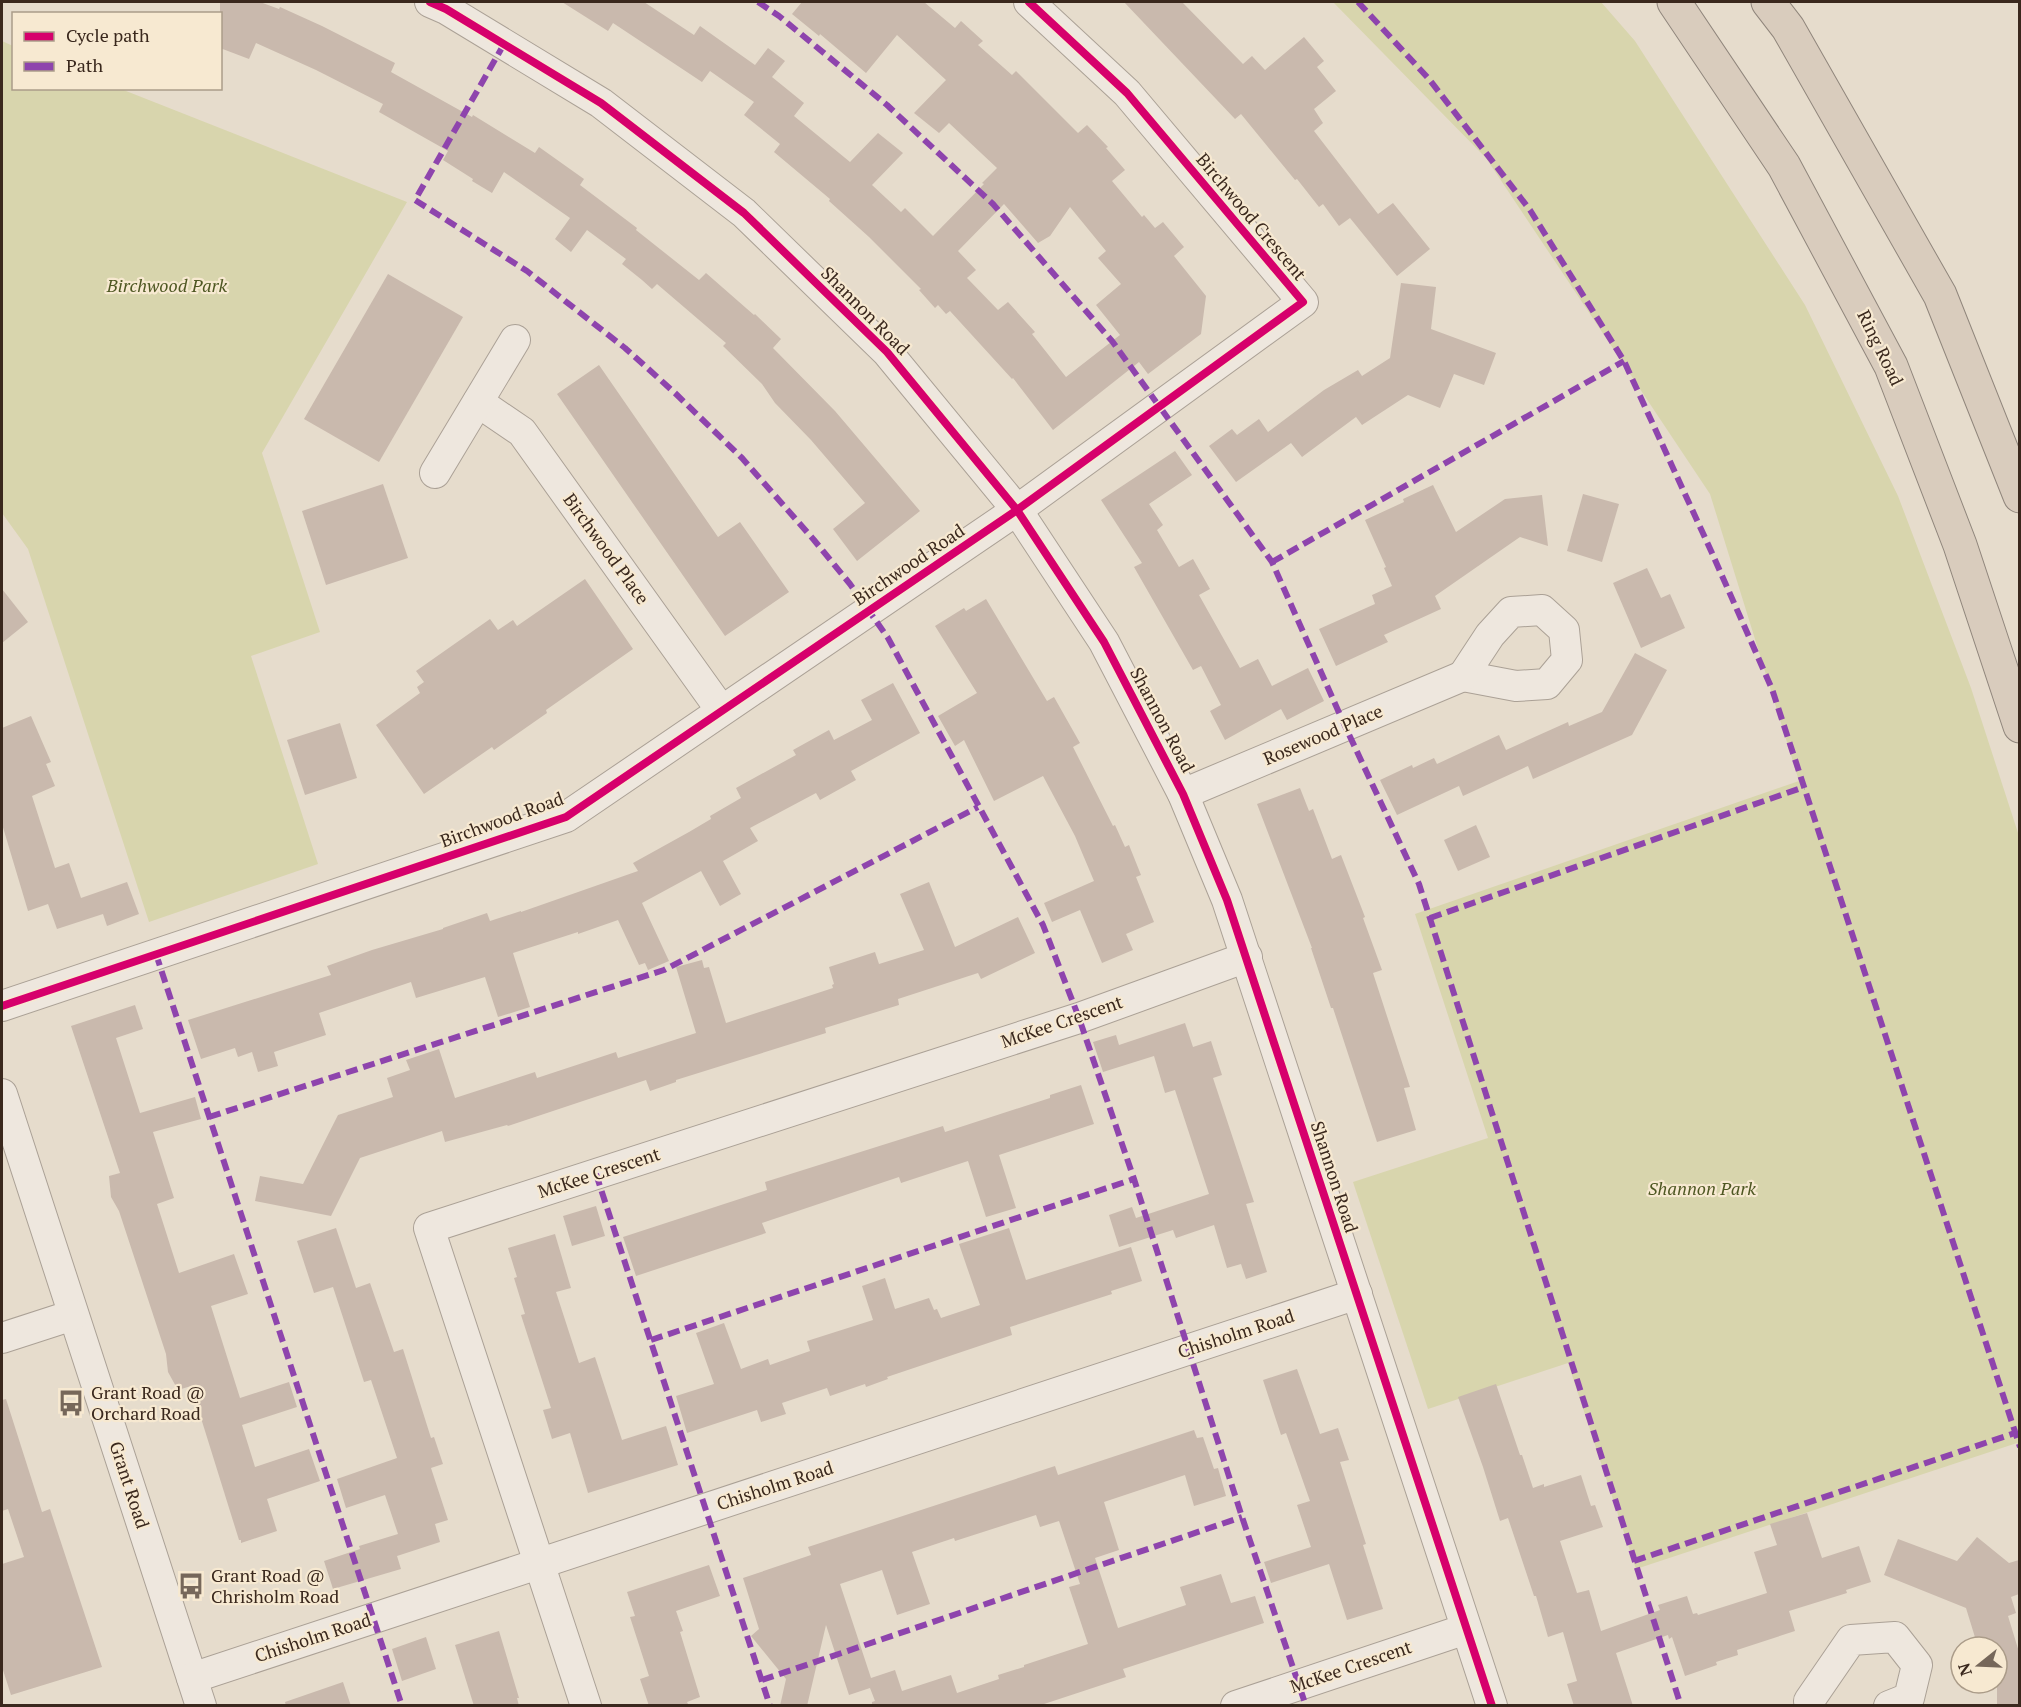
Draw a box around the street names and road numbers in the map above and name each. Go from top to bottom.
street label: Birchwood Crescent [1191,148,1312,285]
street label: Shannon Road [816,261,915,360]
street label: Ring Road [1852,306,1910,389]
street label: Birchwood Place [558,488,655,609]
street label: Birchwood Road [848,518,969,610]
street label: Shannon Road [1125,663,1201,776]
street label: Rosewood Place [1259,698,1386,770]
street label: Birchwood Road [437,786,567,853]
street label: McKee Crescent [998,989,1126,1053]
street label: Shannon Road [1306,1118,1364,1236]
street label: McKee Crescent [535,1141,663,1203]
street label: Chisholm Road [1174,1303,1297,1363]
street label: Grant Road [105,1438,155,1531]
street label: Chisholm Road [713,1455,836,1515]
street label: Chisholm Road [251,1607,374,1667]
street label: McKee Crescent [1287,1634,1415,1698]

